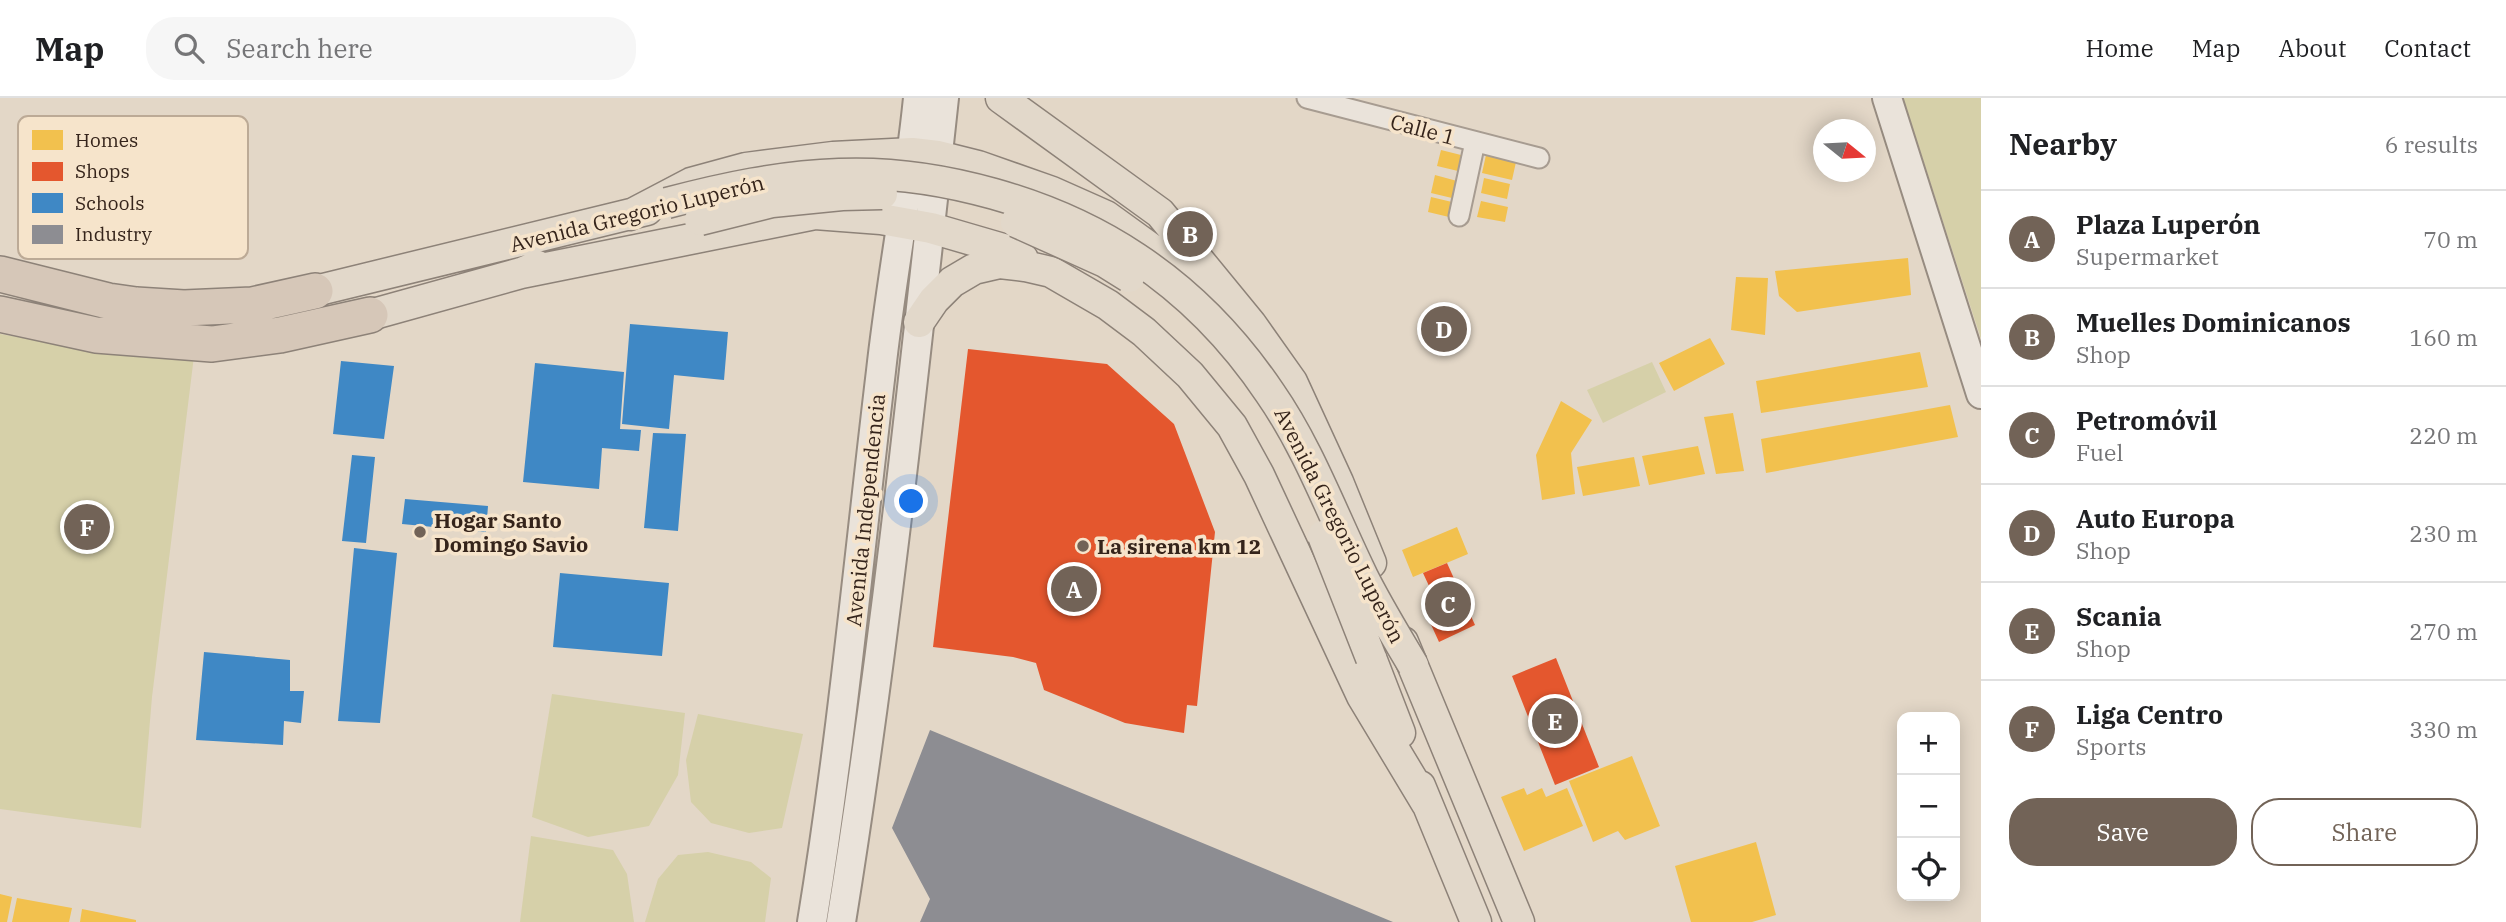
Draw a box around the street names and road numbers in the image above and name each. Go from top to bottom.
street label: Calle 1 [1387,107,1459,151]
street label: Avenida Gregorio Luperón [507,168,767,258]
street label: Avenida Independencia [839,392,891,628]
street label: Avenida Gregorio Luperón [1268,402,1412,648]

